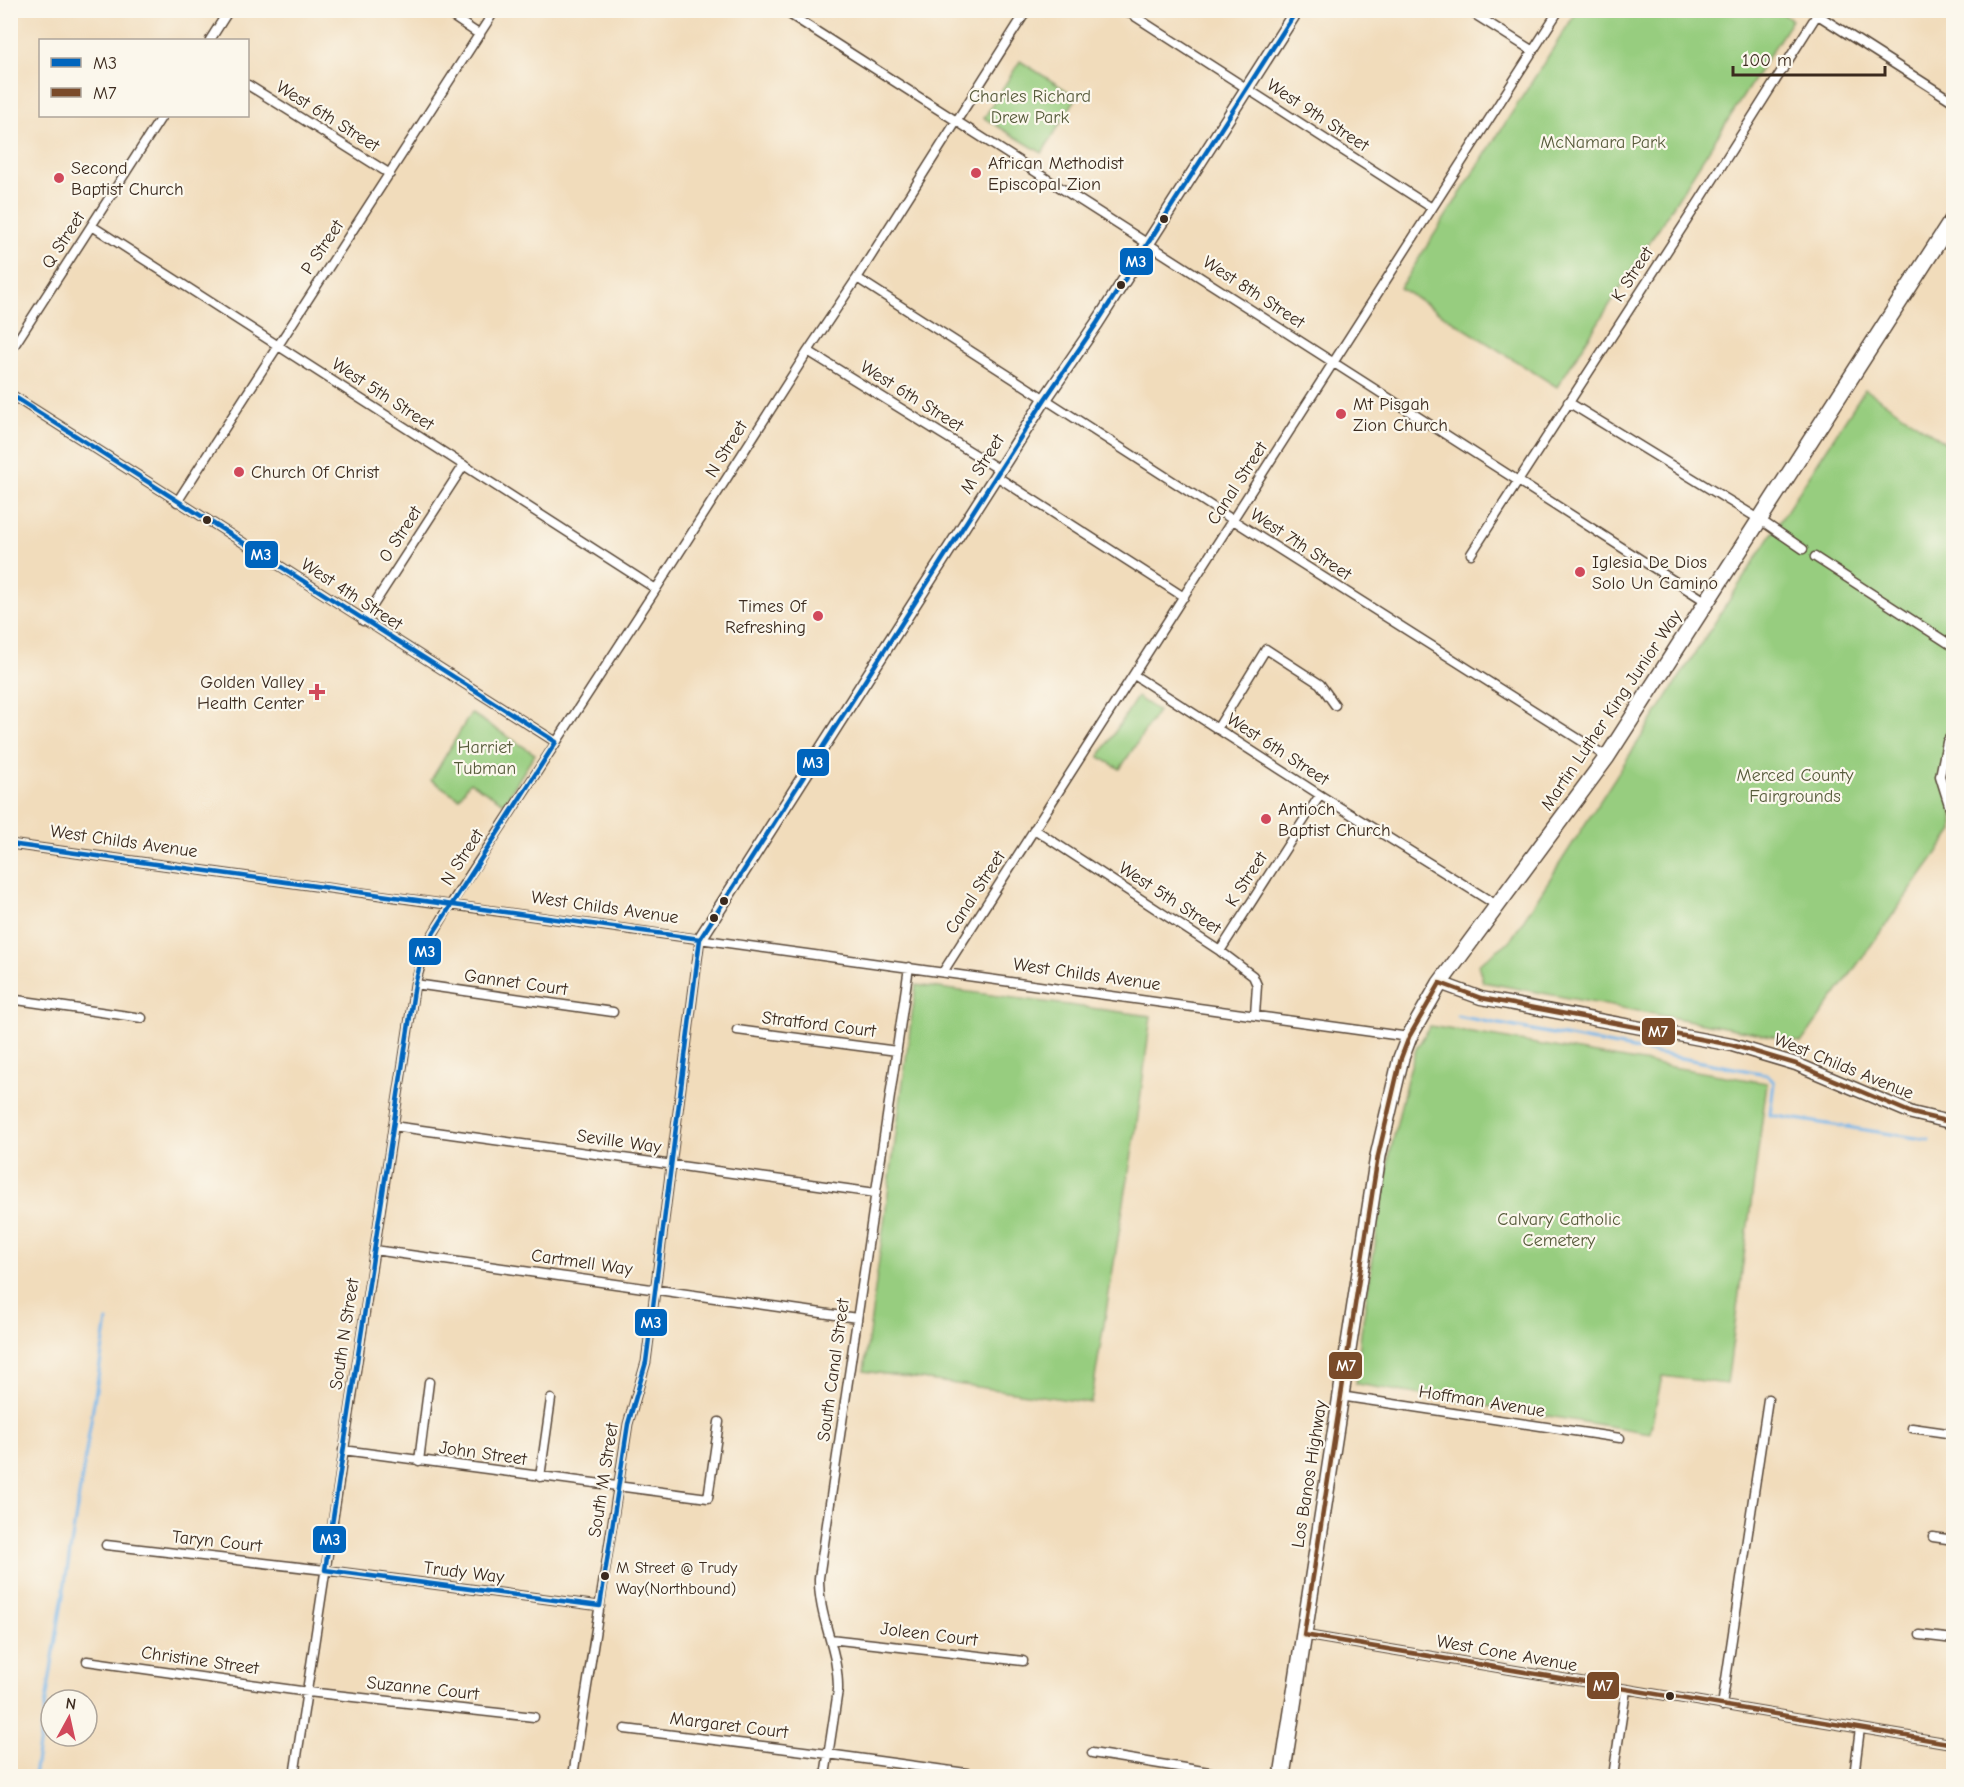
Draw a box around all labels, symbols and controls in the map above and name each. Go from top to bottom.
legend [39,39,249,117]
scale bar [1733,39,1884,77]
text: 100 m [1742,50,1792,71]
text: M3 [93,53,117,74]
street label: West 9th Street [1263,75,1373,157]
street label: West 6th Street [272,76,384,157]
text: M7 [93,83,117,104]
park label: Charles Richard Drew Park [969,86,1091,128]
park label: McNamara Park [1540,132,1666,153]
place label: African Methodist Episcopal Zion [988,153,1124,195]
place label: Second Baptist Church [71,158,184,200]
marker: African Methodist Episcopal Zion [969,166,983,180]
marker: Second Baptist Church [52,171,66,185]
street label: Q Street [37,207,90,273]
unlabelled marker [1158,213,1170,225]
street label: P Street [297,215,349,279]
street label: K Street [1607,242,1658,306]
line badge: M3 [1119,247,1154,276]
street label: West 8th Street [1199,252,1309,334]
text: M3 [1126,253,1146,271]
unlabelled marker [1115,279,1127,291]
street label: West 5th Street [328,354,439,436]
street label: West 6th Street [856,356,968,437]
place label: Mt Pisgah Zion Church [1353,394,1448,436]
marker: Mt Pisgah Zion Church [1334,407,1348,421]
street label: N Street [701,416,752,482]
street label: M Street [956,430,1009,498]
street label: Canal Street [1203,437,1272,529]
place label: Church Of Christ [251,462,380,483]
marker: Church Of Christ [232,465,246,479]
street label: O Street [375,502,427,566]
street label: West 7th Street [1246,504,1356,585]
unlabelled marker [201,514,213,526]
line badge: M3 [244,540,279,569]
text: M3 [251,546,271,564]
place label: Iglesia De Dios Solo Un Camino [1592,552,1718,594]
street label: West 4th Street [297,554,407,635]
marker: Iglesia De Dios Solo Un Camino [1573,565,1587,579]
place label: Times Of Refreshing [725,596,807,638]
street label: Martin Luther King Junior Way [1536,605,1687,814]
marker: Times Of Refreshing [811,609,825,623]
place label: Golden Valley Health Center [197,672,305,714]
marker: Golden Valley Health Center [308,683,326,701]
street label: West 6th Street [1223,709,1334,791]
park label: Harriet Tubman [454,737,516,779]
line badge: M3 [796,748,830,777]
text: M3 [803,754,823,772]
park label: Merced County Fairgrounds [1737,765,1854,807]
place label: Antioch Baptist Church [1278,799,1391,841]
marker: Antioch Baptist Church [1259,812,1273,826]
street label: West Childs Avenue [49,821,199,862]
street label: N Street [436,824,489,889]
street label: Canal Street [941,846,1010,938]
street label: K Street [1221,847,1272,911]
street label: West 5th Street [1115,858,1226,940]
street label: West Childs Avenue [530,887,680,928]
unlabelled marker [718,895,730,907]
unlabelled marker [708,912,720,924]
line badge: M3 [408,937,442,966]
text: M3 [415,943,435,961]
street label: West Childs Avenue [1012,954,1162,995]
street label: Gannet Court [463,965,570,1000]
street label: Stratford Court [761,1007,878,1042]
line badge: M7 [1641,1017,1676,1046]
text: M7 [1648,1023,1669,1041]
street label: West Childs Avenue [1771,1029,1917,1104]
street label: Seville Way [575,1125,664,1158]
park label: Calvary Catholic Cemetery [1497,1209,1621,1251]
street label: Cartmell Way [530,1245,635,1280]
street label: South N Street [325,1276,364,1391]
street label: South Canal Street [813,1296,854,1443]
line badge: M3 [634,1308,668,1337]
text: M3 [641,1314,661,1332]
line badge: M7 [1328,1351,1363,1380]
text: M7 [1336,1357,1357,1375]
street label: Hoffman Avenue [1417,1381,1547,1422]
street label: Los Banos Highway [1287,1398,1332,1549]
street label: South M Street [584,1420,623,1539]
street label: John Street [438,1437,529,1470]
line badge: M3 [312,1525,347,1554]
street label: Taryn Court [171,1526,264,1557]
text: M3 [320,1531,340,1549]
street label: Trudy Way [422,1557,506,1588]
place label: M Street @ Trudy Way(Northbound) [616,1559,738,1598]
marker: M Street @ Trudy Way(Northbound) [599,1570,611,1582]
street label: Joleen Court [879,1618,980,1651]
street label: West Cone Avenue [1435,1631,1579,1676]
street label: Christine Street [140,1642,261,1679]
line badge: M7 [1586,1671,1620,1700]
street label: Suzanne Court [366,1672,481,1705]
text: M7 [1593,1677,1614,1695]
north arrow [39,1688,99,1748]
unlabelled marker [1664,1690,1676,1702]
text: N [65,1694,77,1714]
street label: Margaret Court [669,1708,790,1743]

